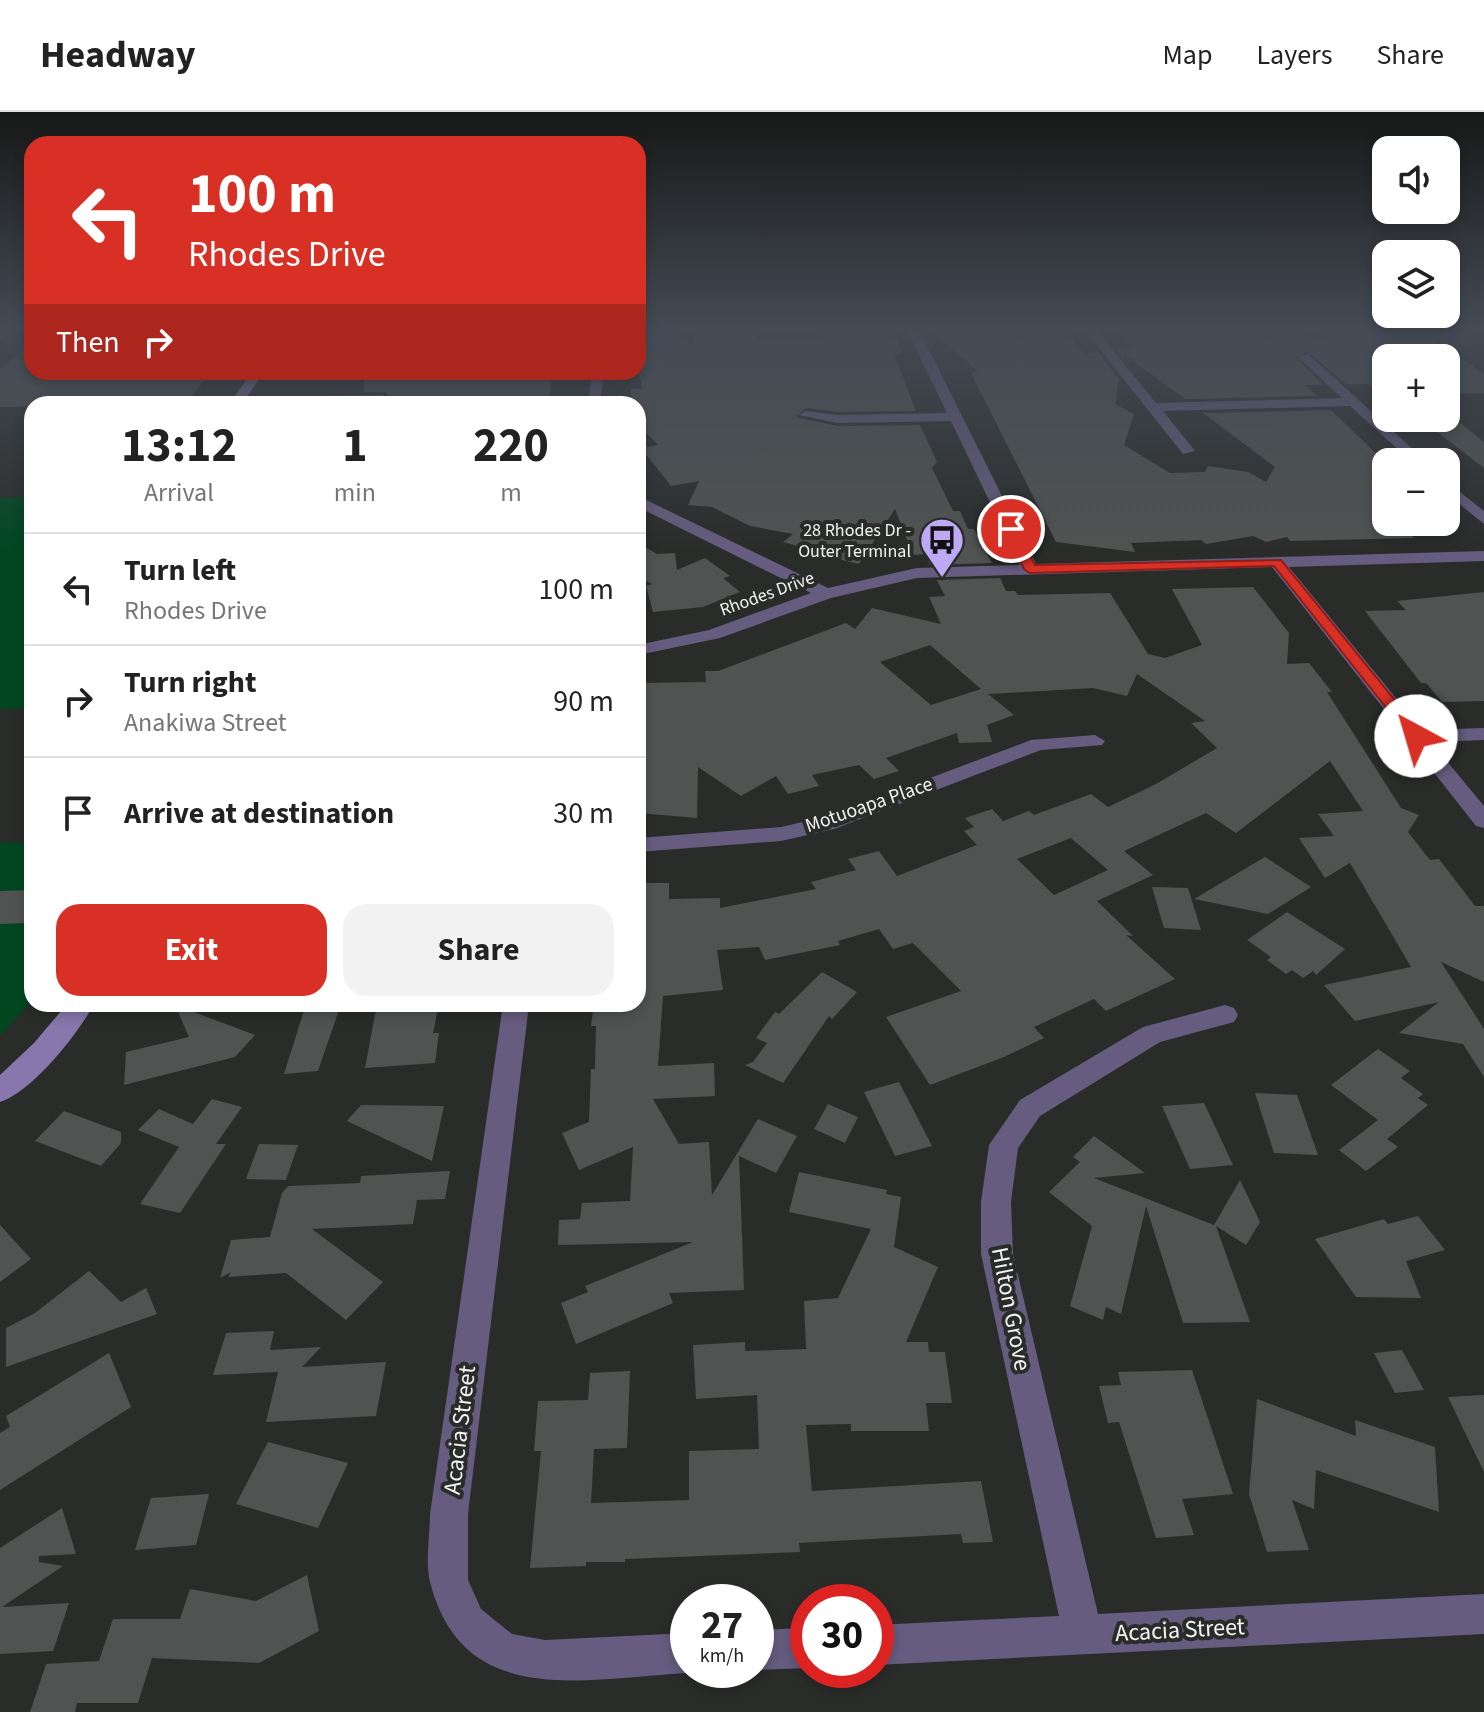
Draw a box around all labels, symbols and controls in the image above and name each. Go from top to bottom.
text: Headway [40,28,196,82]
text: Map [1162,35,1212,75]
text: Layers [1256,35,1332,75]
text: Share [1376,35,1444,75]
map controls [1372,136,1460,536]
button: sound [1372,136,1460,224]
text: 100 m [188,155,336,234]
icon: left [56,168,160,272]
text: Rhodes Drive [188,229,386,280]
button: layers [1372,240,1460,328]
icon: right [136,320,180,364]
text: Then [56,321,120,364]
button: + [1372,344,1460,432]
text: 13:12 [121,412,237,480]
text: 1 [342,412,368,480]
text: 220 [473,412,549,480]
button: − [1372,448,1460,536]
text: Arrival [144,474,214,511]
text: min [334,474,376,511]
text: m [500,474,522,511]
pin [977,495,1045,563]
icon: arrive [989,507,1033,551]
bus stop icon: 28 Rhodes Dr - Outer Terminal [918,516,966,579]
place label: 28 Rhodes Dr - Outer Terminal [798,518,911,564]
text: Turn left [124,549,236,592]
street label: Rhodes Drive [716,565,818,623]
icon: left [56,567,100,611]
text: 100 m [538,568,614,611]
text: Rhodes Drive [124,592,267,629]
text: Turn right [124,661,256,704]
icon: right [56,679,100,723]
text: 90 m [553,680,614,723]
position arrow [1374,694,1458,778]
text: Anakiwa Street [124,704,287,741]
street label: Motuoapa Place [801,770,937,840]
icon: arrive [56,791,100,835]
text: Arrive at destination [124,792,394,835]
text: 30 m [553,792,614,835]
button: Exit [56,904,327,996]
button: Share [343,904,614,996]
street label: Hilton Grove [982,1244,1040,1374]
street label: Acacia Street [435,1363,485,1497]
speed limit sign: 30 [790,1584,894,1688]
text: 27 [701,1597,743,1654]
street label: Acacia Street [1114,1609,1246,1651]
text: km/h [700,1642,744,1670]

